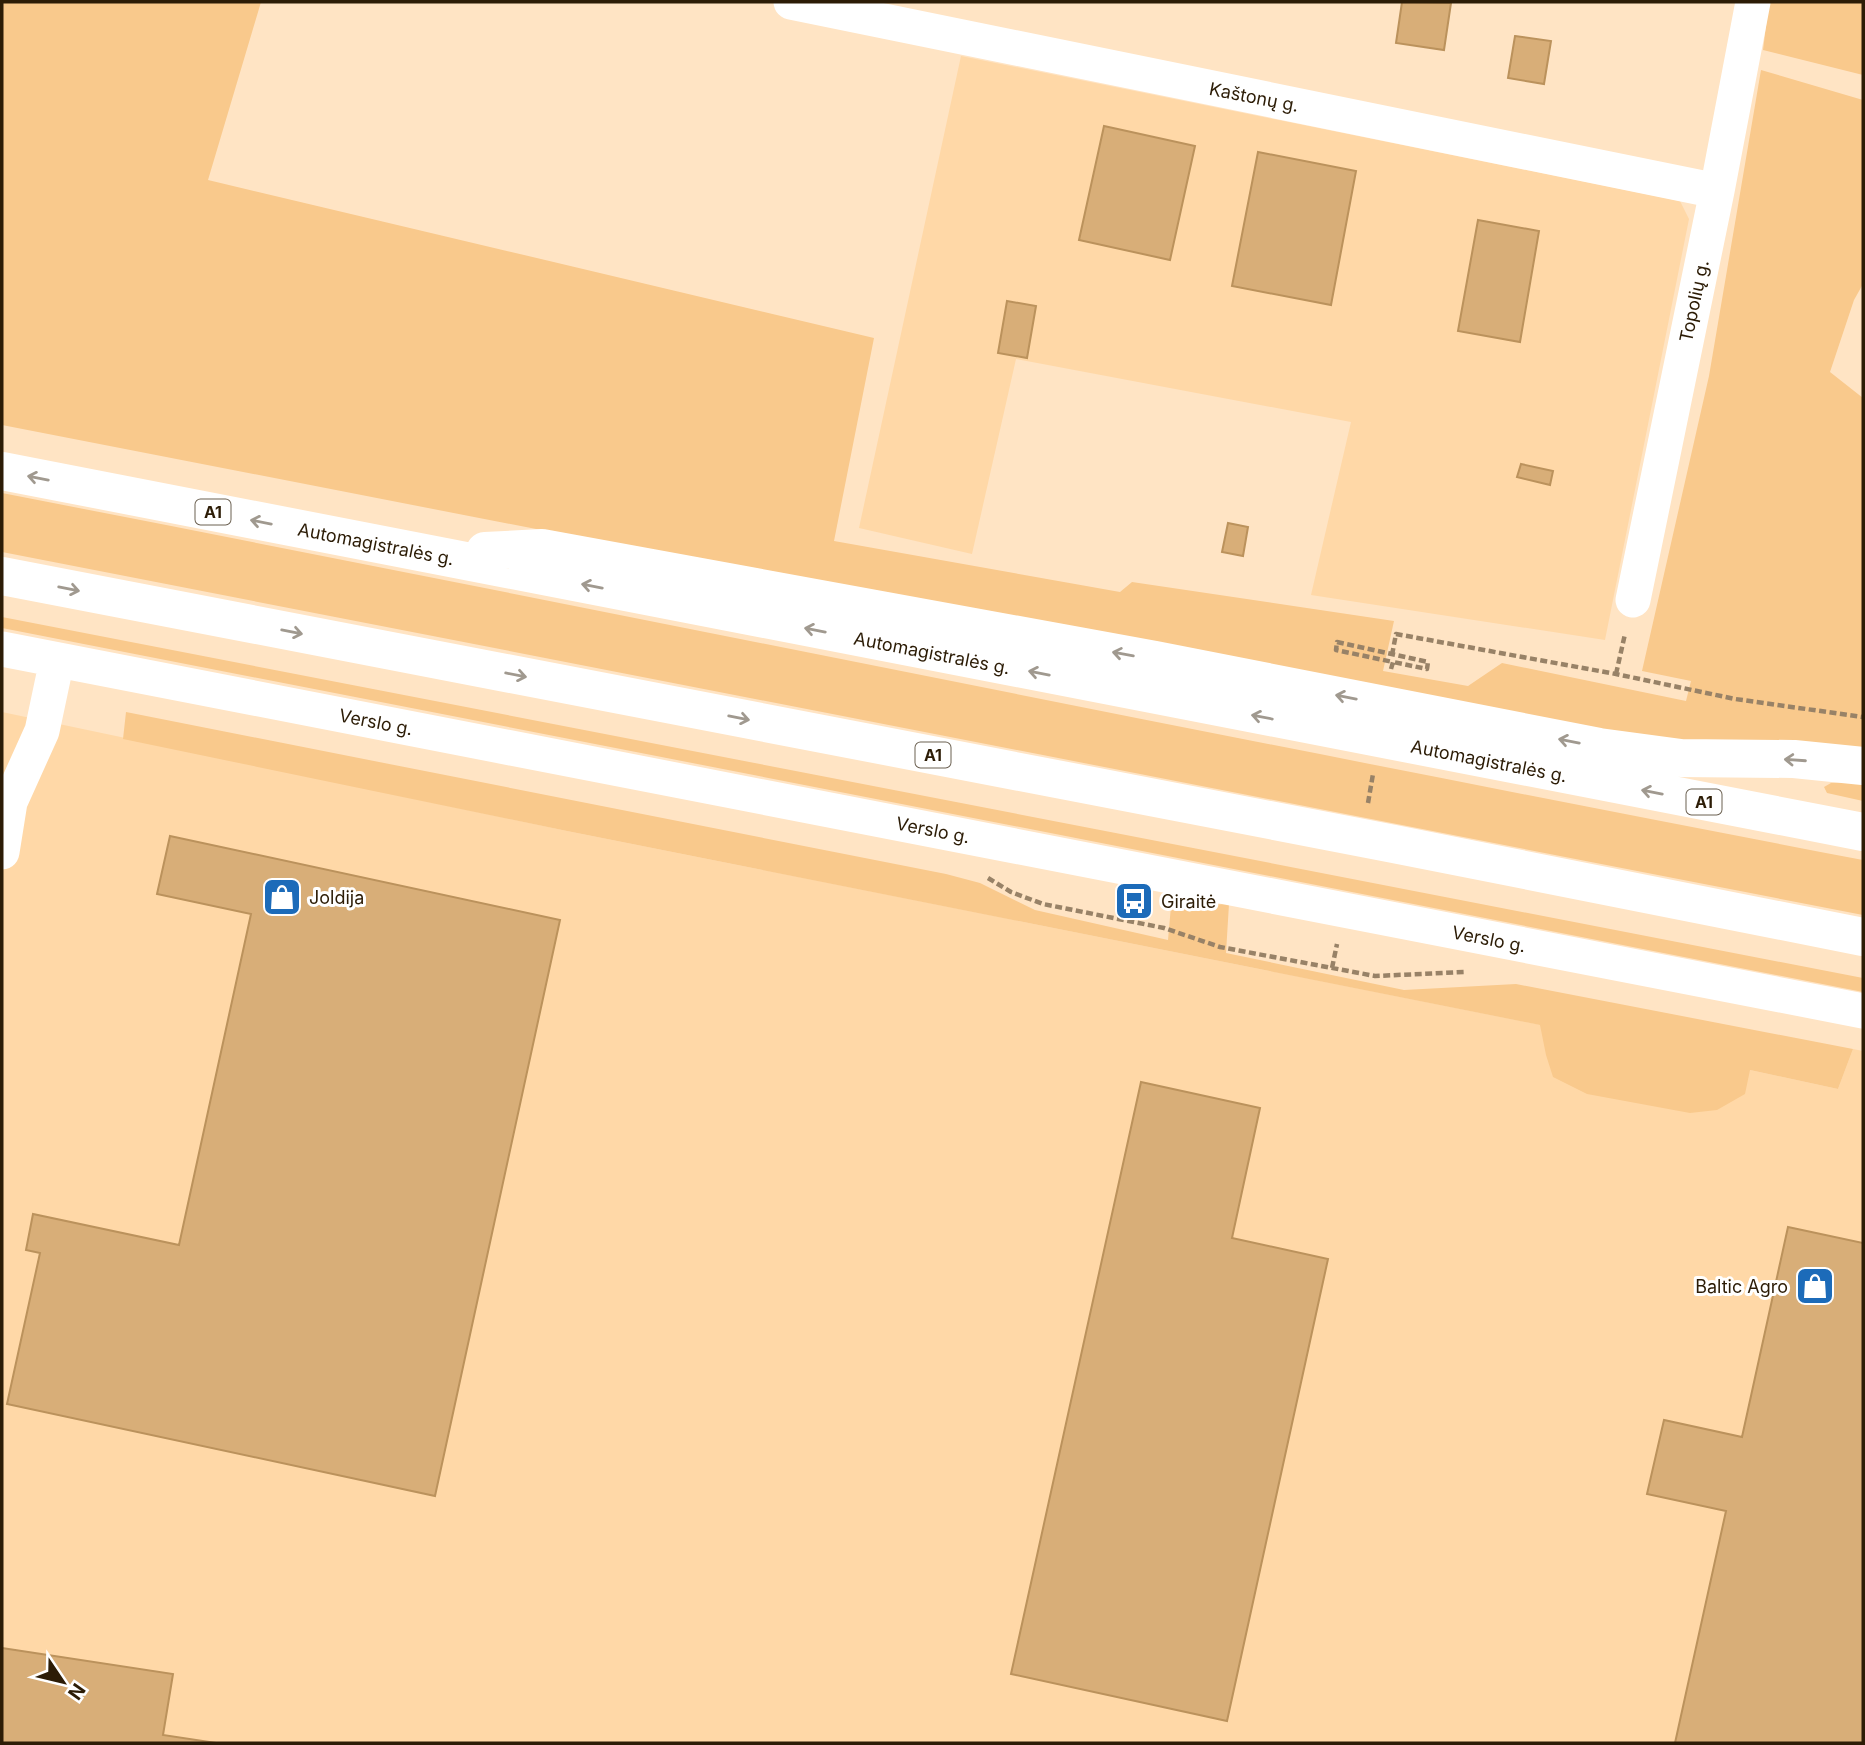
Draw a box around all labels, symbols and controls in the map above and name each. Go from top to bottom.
street label: Kaštonų g. [1207,78,1301,116]
street label: Topolių g. [1675,258,1713,344]
one-way arrow [27,471,50,484]
road number: A1 [196,499,230,524]
one-way arrow [250,514,273,528]
street label: Automagistralės g. [296,519,456,569]
one-way arrow [581,579,604,593]
one-way arrow [57,583,80,597]
one-way arrow [805,622,827,636]
one-way arrow [280,626,303,640]
street label: Automagistralės g. [852,628,1012,678]
one-way arrow [1112,647,1135,660]
one-way arrow [1028,666,1051,680]
one-way arrow [504,669,527,682]
one-way arrow [1335,690,1358,703]
street label: Verslo g. [337,705,415,739]
one-way arrow [1251,709,1274,723]
one-way arrow [727,712,750,725]
one-way arrow [1558,733,1581,747]
street label: Automagistralės g. [1409,736,1569,786]
road number: A1 [916,742,950,768]
one-way arrow [1785,753,1807,766]
one-way arrow [1641,785,1664,798]
road number: A1 [1686,790,1722,814]
street label: Verslo g. [894,813,972,847]
shop icon: Joldija [261,876,303,918]
bus stop icon: Giraitė [1113,880,1155,922]
place label: Joldija [309,887,364,908]
place label: Giraitė [1161,891,1216,912]
street label: Verslo g. [1450,922,1528,956]
shop icon: Baltic Agro [1794,1265,1836,1307]
place label: Baltic Agro [1695,1276,1788,1297]
north arrow [28,1647,98,1717]
text: N [63,1679,90,1704]

